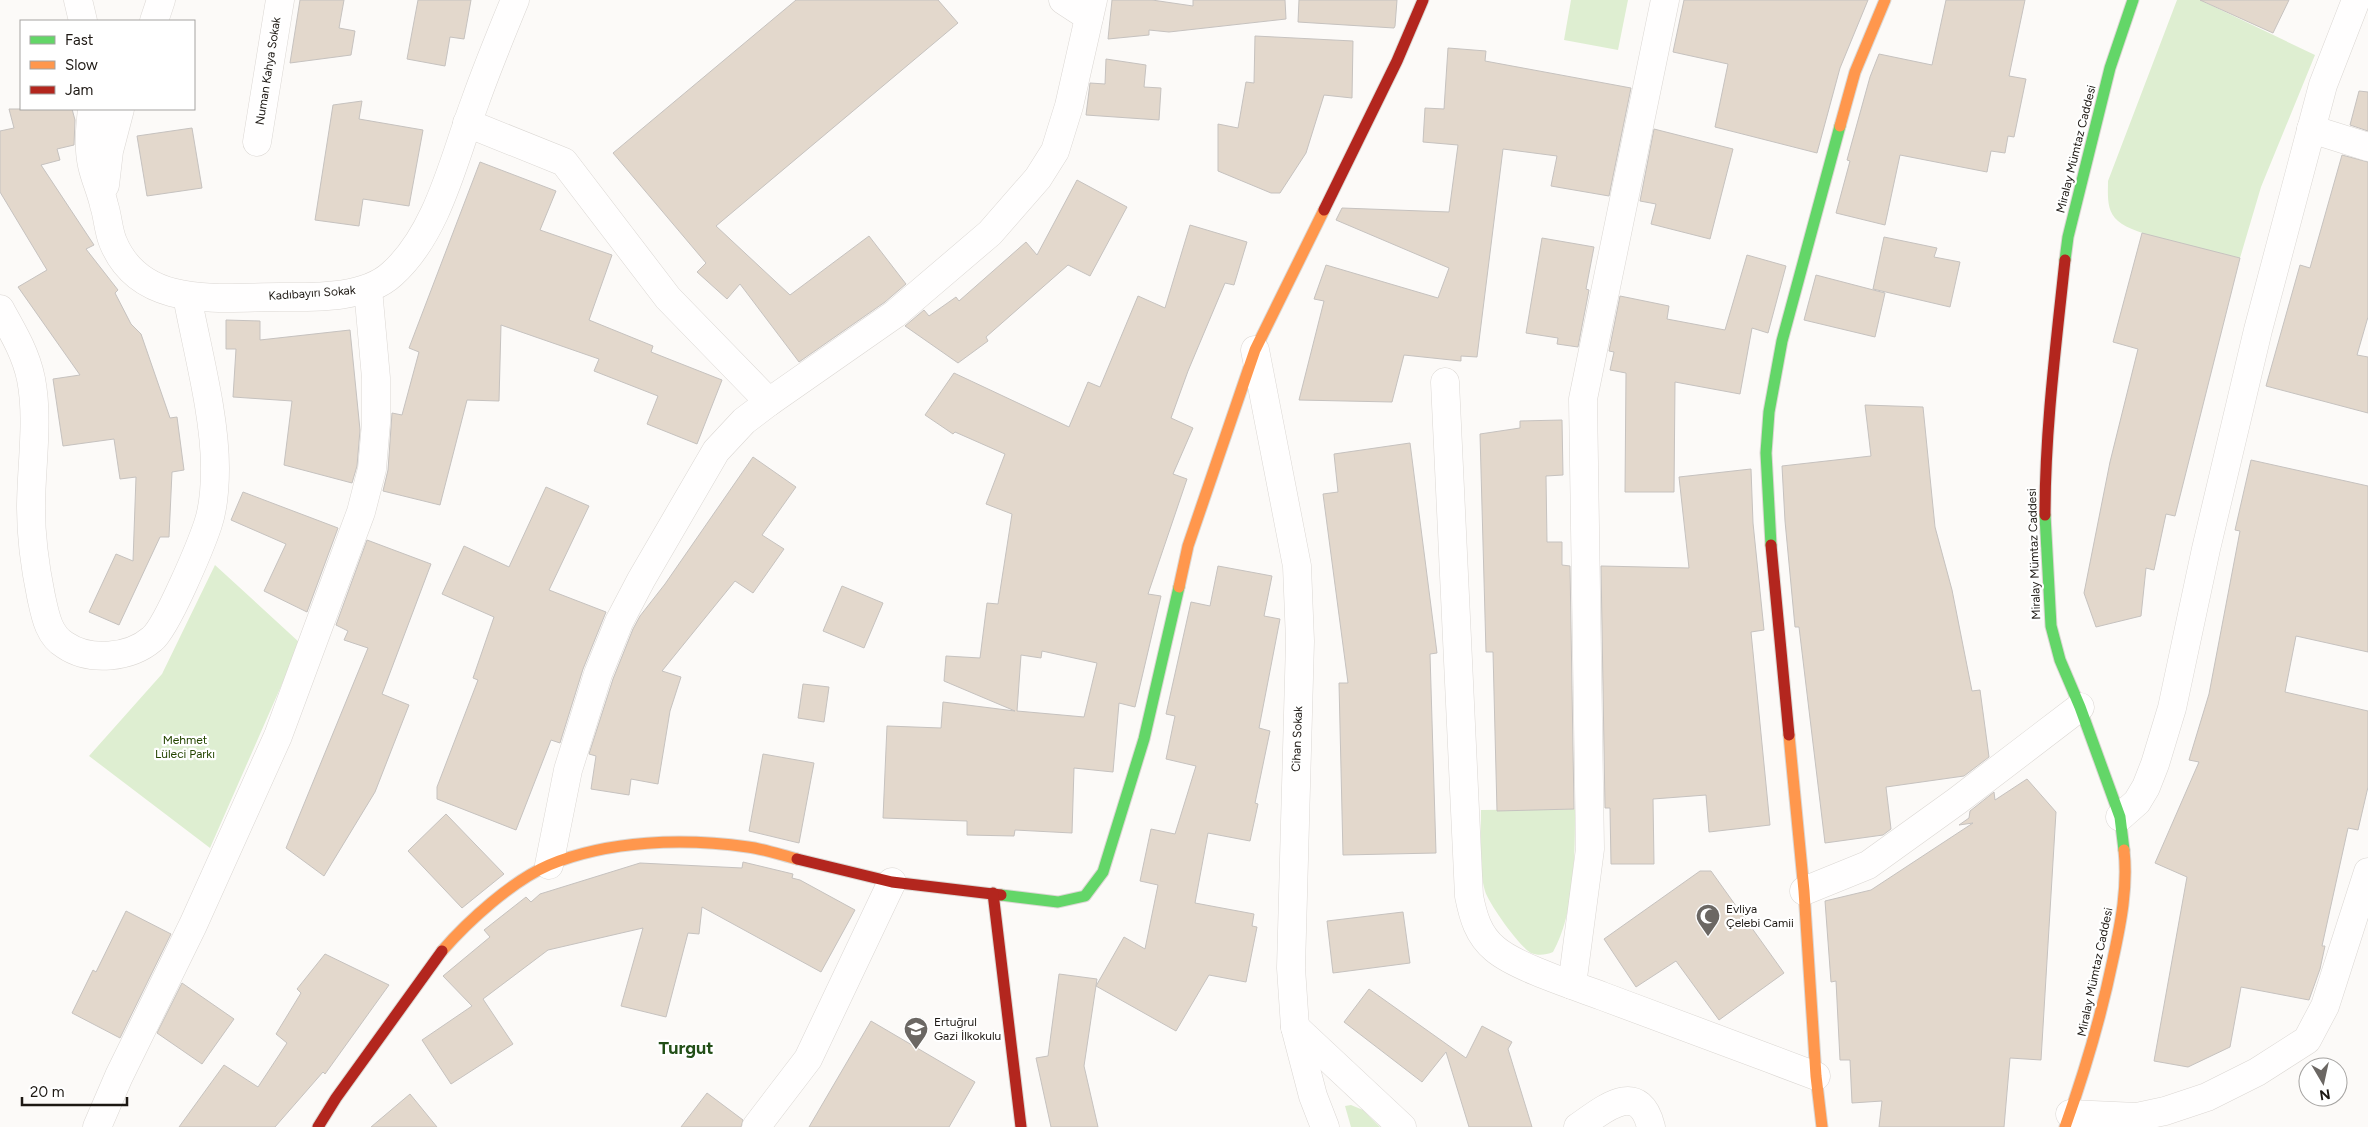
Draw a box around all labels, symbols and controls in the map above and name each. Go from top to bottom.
street label: Numan Kahya Sokak [253,16,283,126]
legend [20,20,195,110]
text: Fast [65,31,94,49]
text: Slow [65,56,98,74]
text: Jam [65,81,93,99]
street label: Miralay Mümtaz Caddesi [2053,84,2099,214]
street label: Kadıbayırı Sokak [268,283,356,303]
street label: Miralay Mümtaz Caddesi [2025,488,2043,620]
street label: Cihan Sokak [1289,706,1305,772]
park label: Mehmet Lüleci Parkı [155,733,215,761]
place label: Evliya Çelebi Camii [1726,902,1794,930]
mosque icon: Evliya Çelebi Camii [1695,903,1721,937]
street label: Miralay Mümtaz Caddesi [2074,906,2116,1038]
place label: Ertuğrul Gazi İlkokulu [934,1015,1001,1043]
school or university icon: Ertuğrul Gazi İlkokulu [903,1016,929,1050]
district label: Turgut [658,1037,714,1059]
north arrow [2298,1057,2348,1107]
scale bar [22,1074,128,1106]
text: 20 m [30,1083,64,1101]
text: N [2318,1085,2332,1104]

